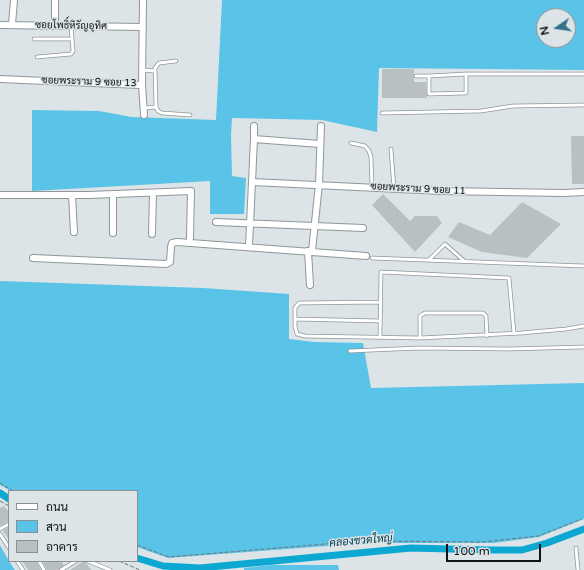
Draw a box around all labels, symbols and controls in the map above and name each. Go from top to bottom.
north arrow [536,8,576,48]
street label: ซอยโพธิ์หิรัญอุทิศ [35,19,107,33]
text: N [537,25,552,36]
street label: ซอยพระราม 9 ซอย 13 [41,74,137,90]
street label: ซอยพระราม 9 ซอย 11 [370,181,466,197]
legend [8,490,138,562]
text: ถนน [46,500,68,514]
text: สวน [46,520,67,534]
water label: คลองชวดใหญ่ [329,532,393,550]
scale bar [448,536,543,562]
text: อาคาร [46,540,78,554]
text: 100 m [453,544,490,558]

